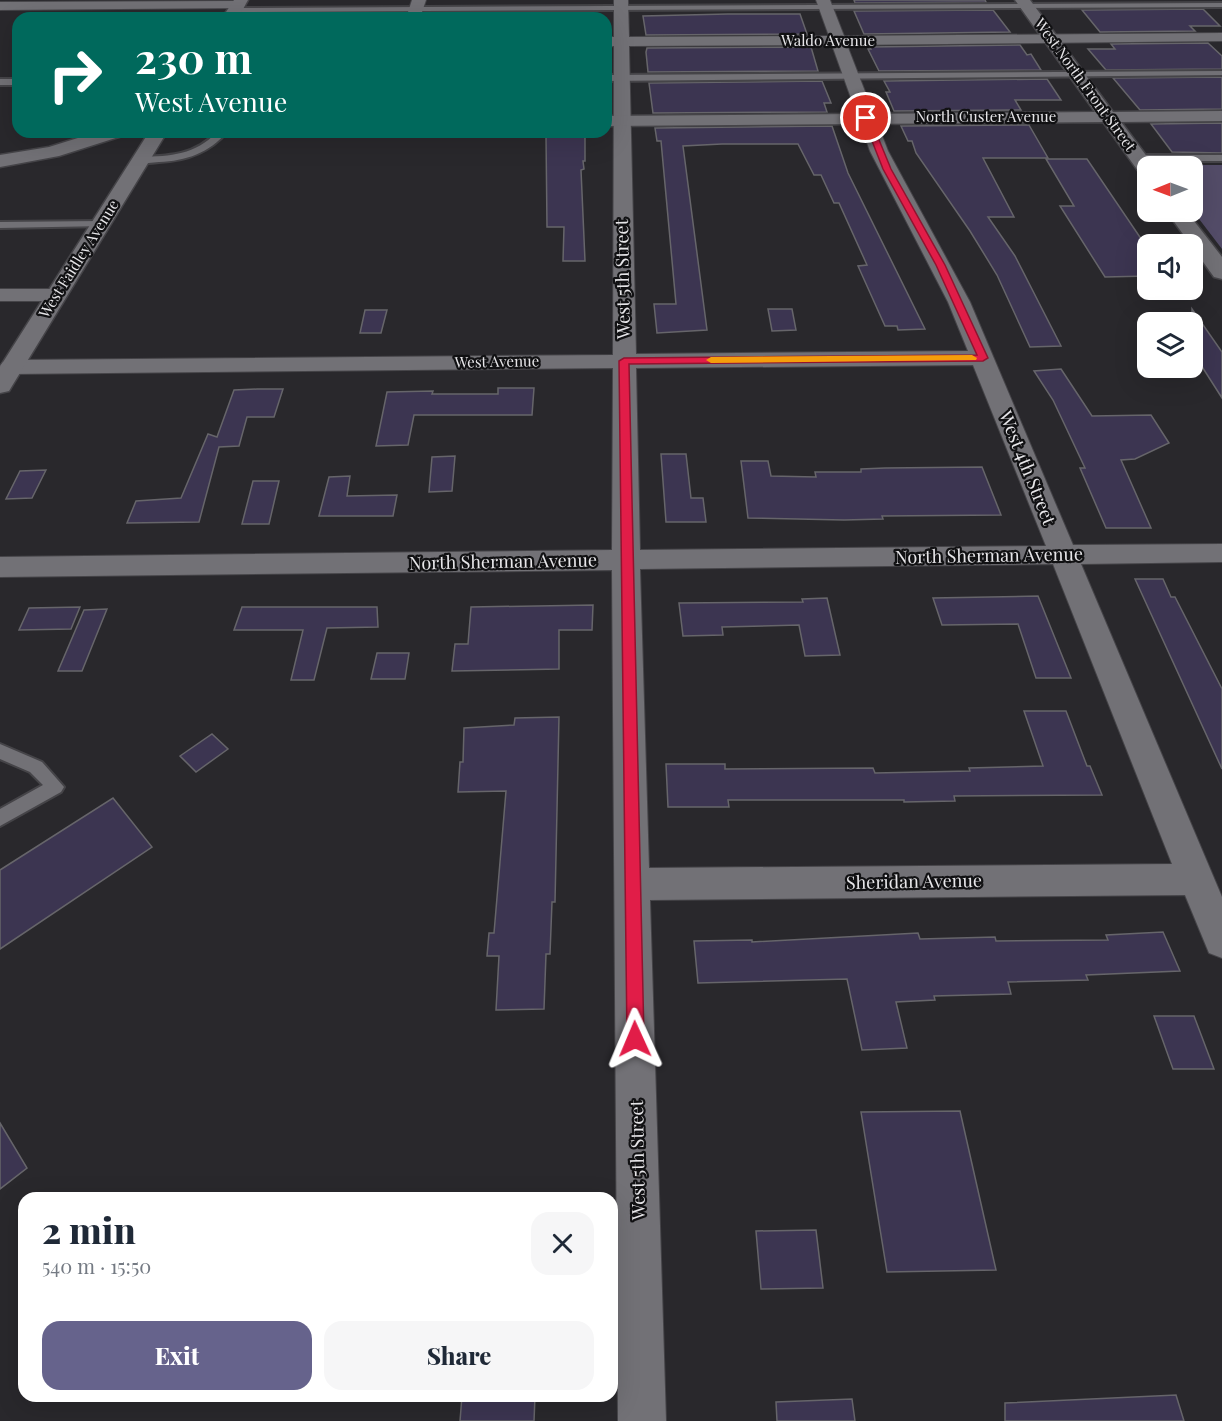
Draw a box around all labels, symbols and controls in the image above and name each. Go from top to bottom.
street label: West North Front Street [1030,13,1141,156]
text: 230 m [135,29,252,85]
street label: Waldo Avenue [780,30,875,50]
icon: right [36,36,114,114]
text: West Avenue [135,83,287,119]
pin [840,92,891,143]
icon: arrive [849,101,882,134]
street label: North Custer Avenue [916,106,1056,126]
north arrow [1137,156,1203,222]
map controls [1137,156,1203,378]
street label: West Faidley Avenue [33,195,123,322]
street label: West 5th Street [609,218,635,340]
button: sound [1137,234,1203,300]
button: layers [1137,312,1203,378]
street label: West Avenue [454,350,539,372]
street label: West 4th Street [994,406,1062,529]
street label: North Sherman Avenue [895,541,1083,569]
street label: North Sherman Avenue [409,547,597,575]
street label: Sheridan Avenue [846,868,982,894]
position arrow [603,1007,667,1071]
street label: West 5th Street [624,1099,650,1221]
text: 2 min [42,1205,136,1253]
button: close [531,1212,594,1275]
text: 540 m · 15:50 [42,1252,151,1279]
button: Exit [42,1321,312,1390]
button: Share [324,1321,594,1390]

